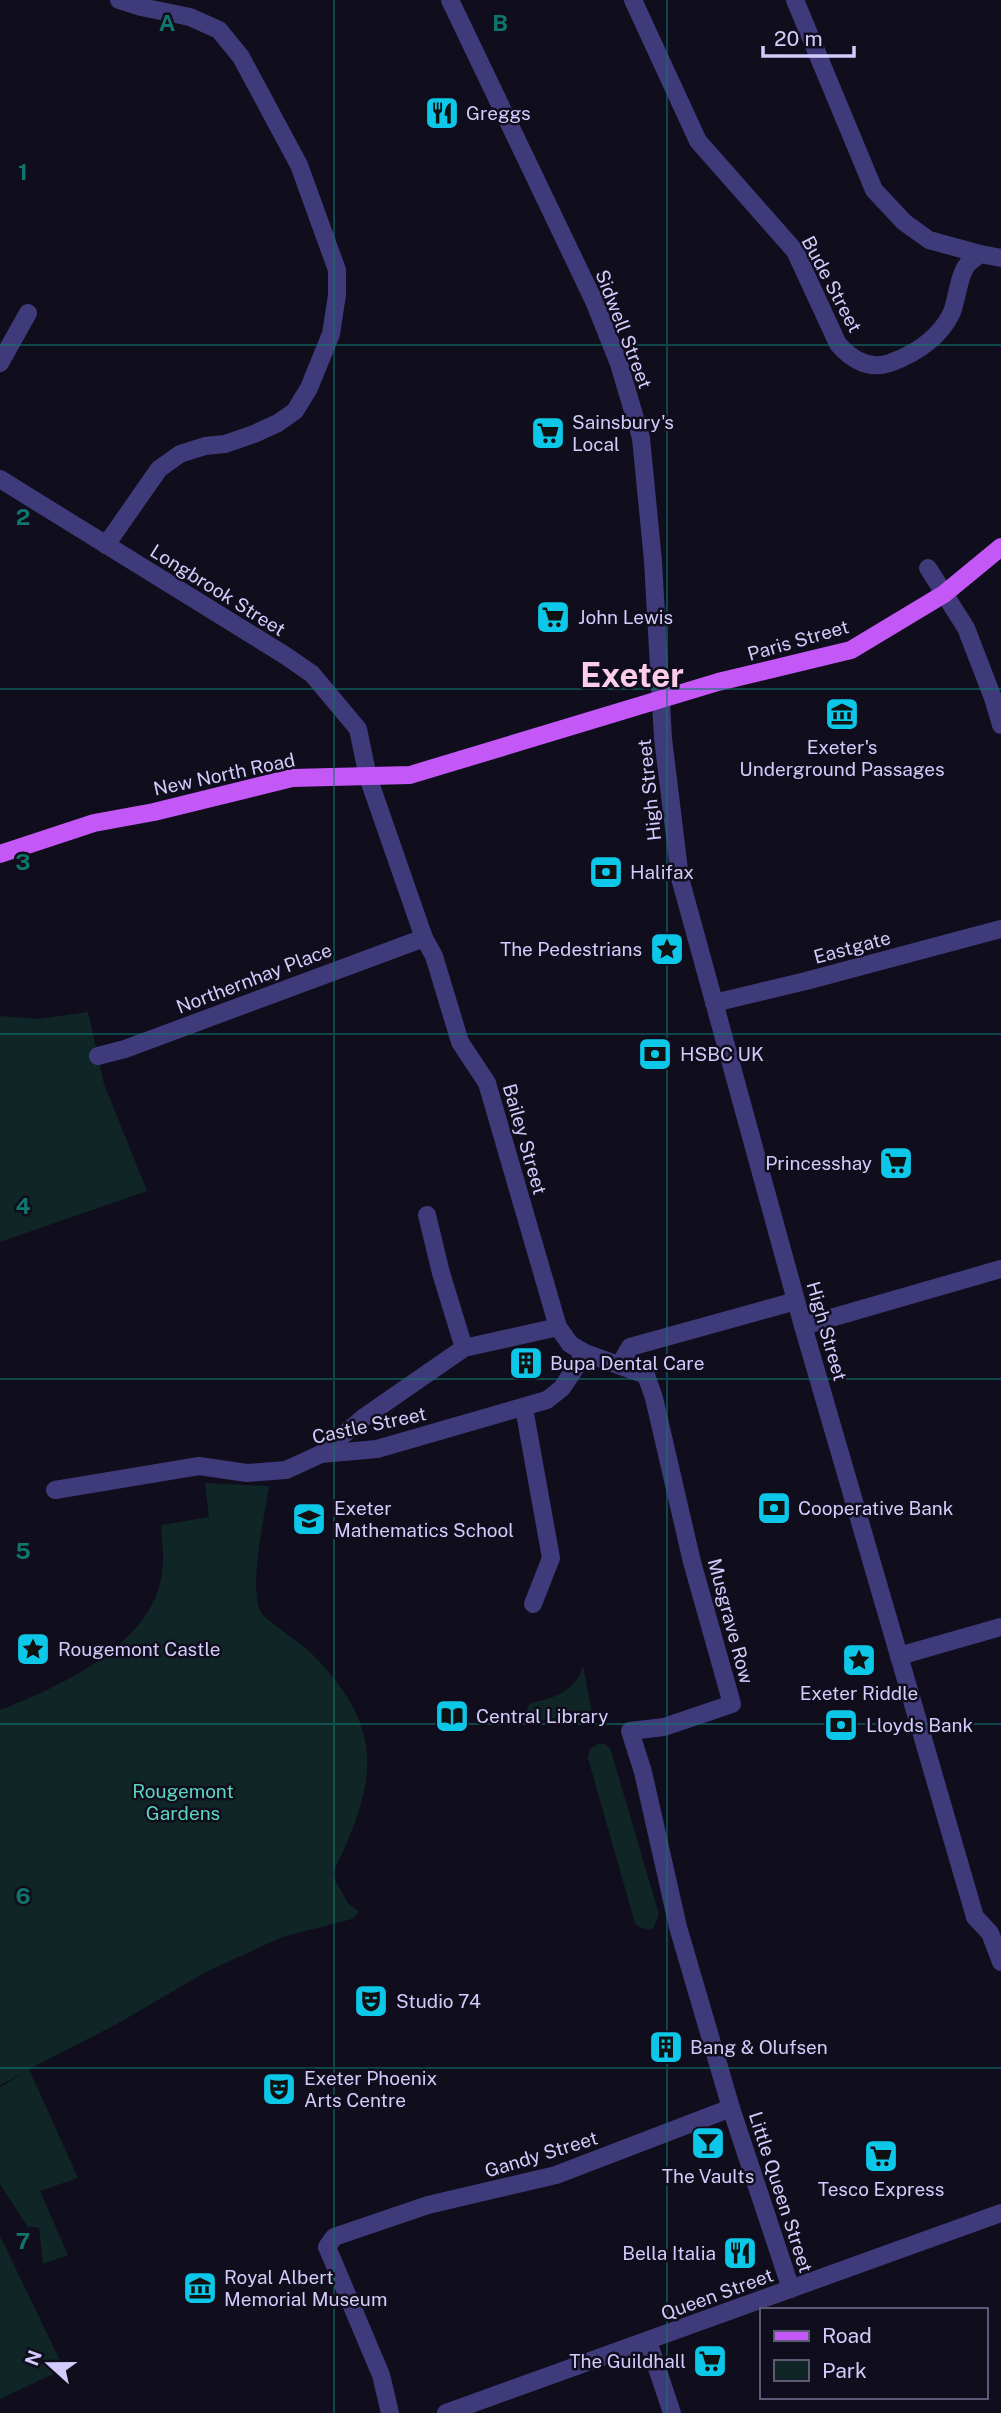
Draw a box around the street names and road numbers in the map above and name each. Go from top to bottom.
street label: Bude Street [797,232,867,336]
street label: Sidwell Street [591,266,657,392]
street label: Longbrook Street [146,540,290,640]
street label: Paris Street [745,615,851,665]
street label: High Street [633,738,665,842]
street label: New North Road [151,748,297,800]
street label: Eastgate [811,926,893,968]
street label: Northernhay Place [173,938,335,1018]
street label: Bailey Street [499,1081,551,1197]
street label: High Street [802,1279,852,1383]
street label: Castle Street [310,1402,428,1448]
street label: Musgrave Row [704,1556,758,1686]
street label: Little Queen Street [745,2109,817,2275]
street label: Gandy Street [482,2126,600,2182]
street label: Queen Street [658,2264,776,2324]

